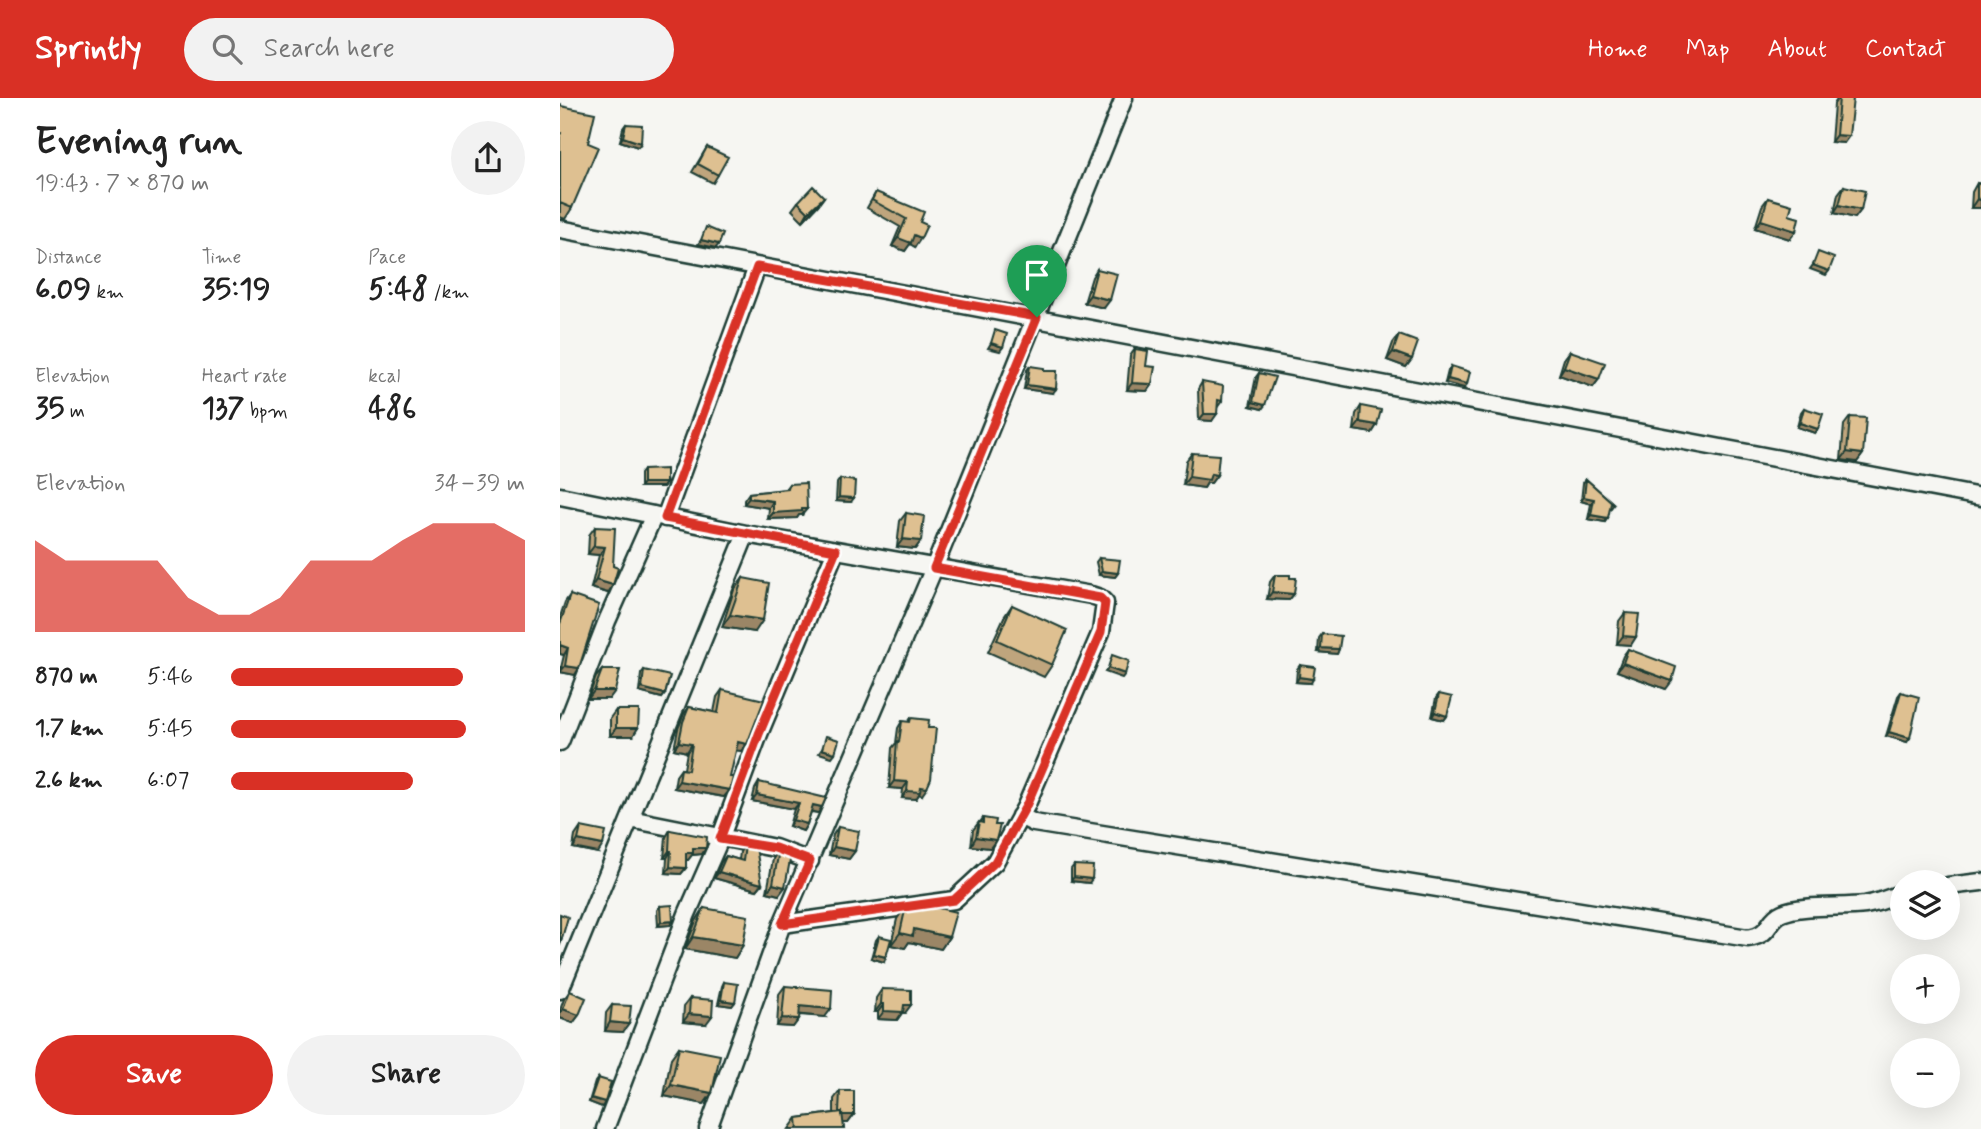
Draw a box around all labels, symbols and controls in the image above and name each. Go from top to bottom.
search box [184,18,674,81]
text: Sprintly [35,27,142,71]
icon: search [208,30,246,68]
text: Search here [264,32,395,66]
text: Home [1588,34,1648,65]
text: Map [1686,34,1730,65]
text: About [1768,34,1827,65]
text: Contact [1865,34,1946,65]
text: Evening run [35,118,242,167]
button: share [451,121,525,195]
text: 19:43 · 7 × 870 m [35,169,209,199]
text: Distance [35,245,102,270]
text: Time [202,245,241,270]
text: Pace [368,245,406,270]
pin [1007,245,1067,317]
icon: arrive [1018,256,1056,294]
text: 6.09 [35,270,91,309]
text: 35:19 [202,270,271,309]
text: 5:48 [368,270,428,309]
text: km [91,280,124,305]
text: /km [428,280,469,305]
text: Elevation [35,364,110,389]
text: Heart rate [202,364,287,389]
text: kcal [368,364,400,389]
text: 35 [35,389,65,428]
text: 137 [202,389,245,428]
text: 486 [368,389,416,428]
text: m [65,399,85,424]
text: bpm [245,399,288,424]
text: Elevation [35,469,126,499]
text: 34–39 m [434,469,525,499]
text: 870 m [35,662,98,692]
text: 5:46 [147,662,193,692]
text: 1.7 km [35,714,104,744]
text: 5:45 [147,714,193,744]
text: 2.6 km [35,766,103,796]
text: 6:07 [147,766,189,796]
map controls [1890,870,1960,1108]
button: layers [1890,870,1960,940]
button: + [1890,954,1960,1024]
button: Save [35,1035,273,1115]
button: Share [287,1035,525,1115]
button: − [1890,1038,1960,1108]

